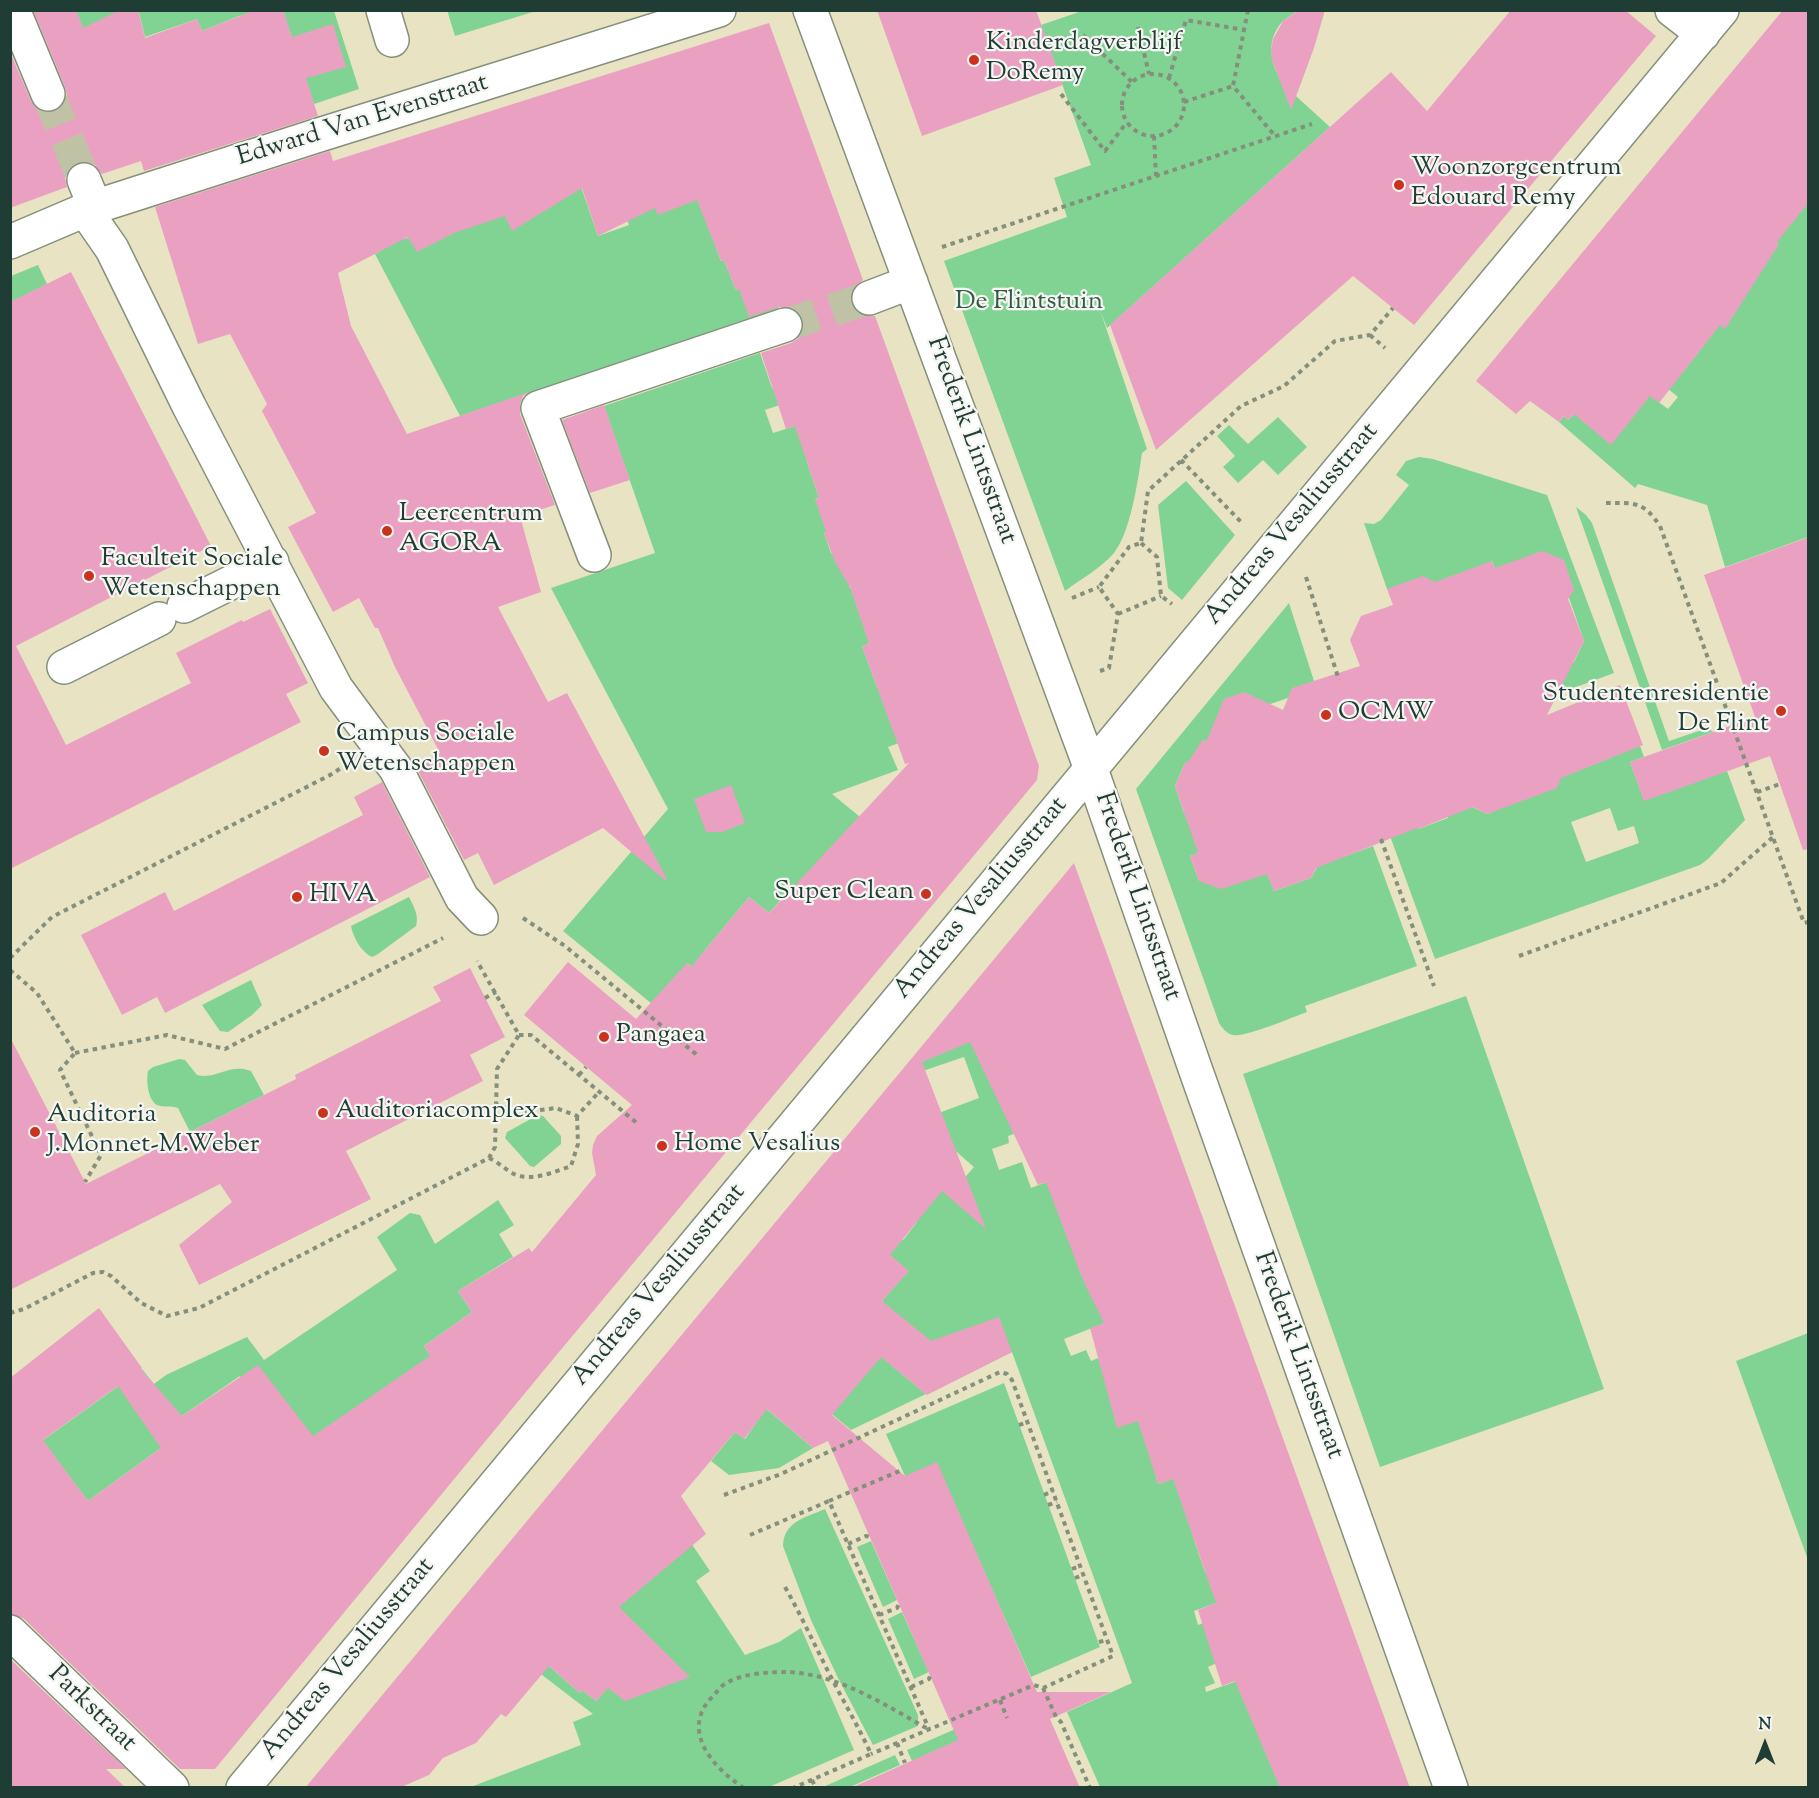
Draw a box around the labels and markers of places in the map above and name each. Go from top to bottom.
place label: Kinderdagverblijf DoRemy [986,29,1182,90]
marker: Kinderdagverblijf DoRemy [967,53,981,67]
place label: Woonzorgcentrum Edouard Remy [1411,154,1622,216]
marker: Woonzorgcentrum Edouard Remy [1392,178,1406,192]
place label: Leercentrum AGORA [399,500,543,562]
marker: Leercentrum AGORA [380,524,394,538]
place label: Faculteit Sociale Wetenschappen [101,545,283,606]
marker: Faculteit Sociale Wetenschappen [82,569,96,583]
place label: Studentenresidentie De Flint [1543,680,1769,742]
place label: OCMW [1338,699,1434,731]
marker: Studentenresidentie De Flint [1774,704,1788,718]
marker: OCMW [1319,708,1333,722]
place label: Campus Sociale Wetenschappen [336,720,516,782]
marker: Campus Sociale Wetenschappen [317,744,331,758]
place label: Super Clean [774,878,914,910]
place label: HIVA [309,881,376,913]
marker: Super Clean [919,887,933,901]
marker: HIVA [290,890,304,904]
place label: Pangaea [616,1021,706,1053]
marker: Pangaea [597,1030,611,1044]
place label: Auditoriacomplex [335,1097,539,1129]
place label: Auditoria J.Monnet-M.Weber [47,1101,260,1162]
marker: Auditoriacomplex [316,1106,330,1120]
marker: Auditoria J.Monnet-M.Weber [28,1125,42,1139]
place label: Home Vesalius [674,1130,840,1162]
marker: Home Vesalius [655,1139,669,1153]

